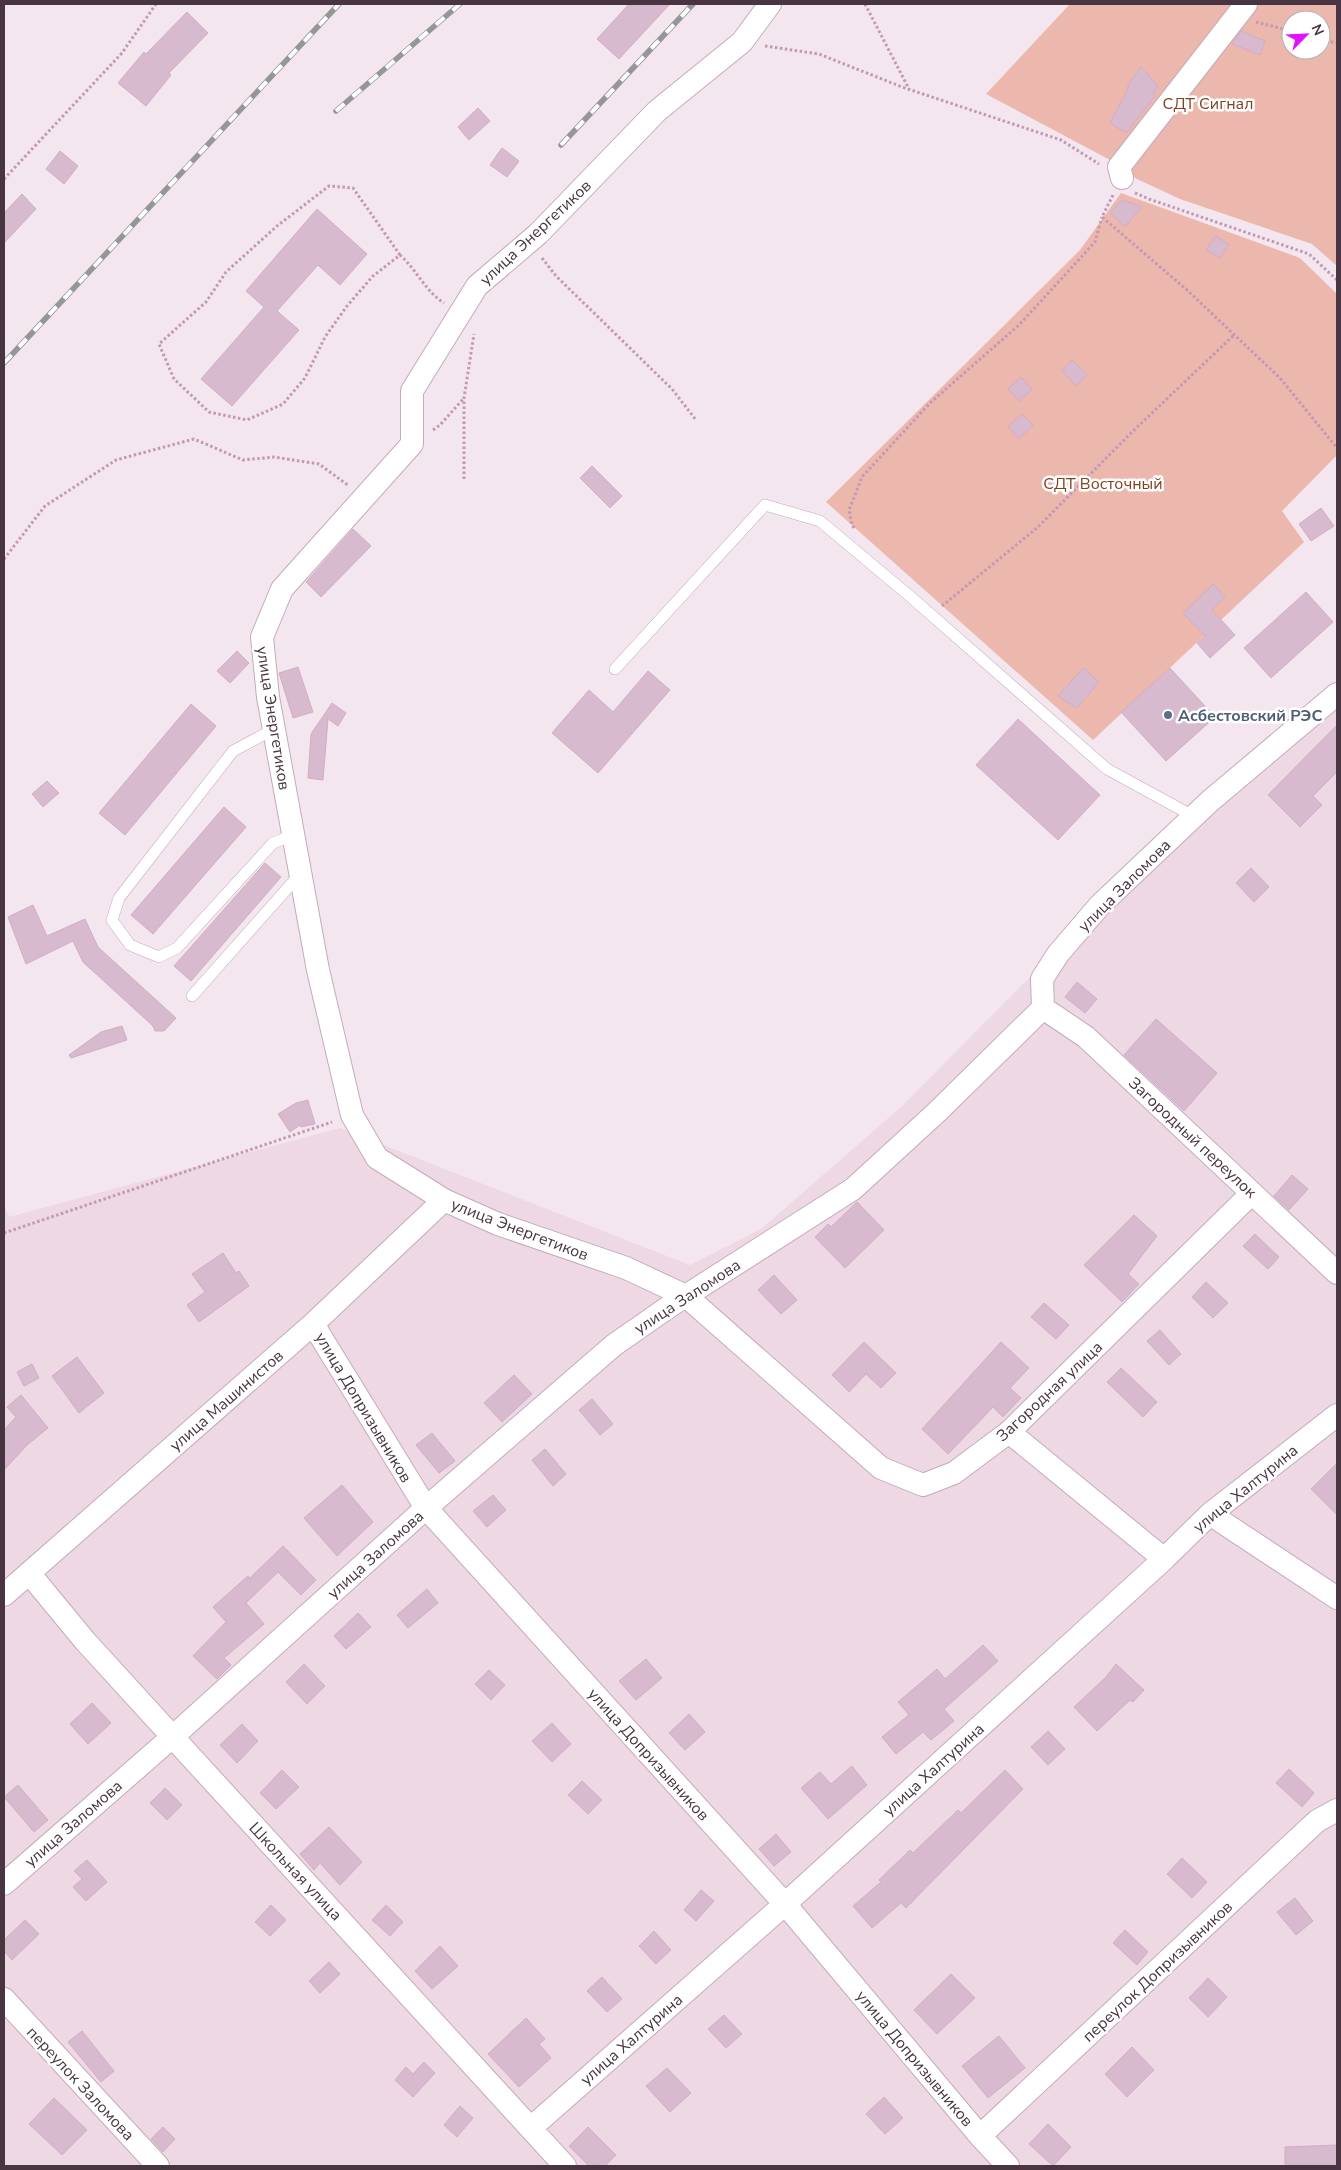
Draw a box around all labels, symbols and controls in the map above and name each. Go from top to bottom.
north arrow [1281,10,1331,60]
text: N [1307,21,1328,39]
park label: СДТ Сигнал [1163,93,1253,115]
street label: улица Энергетиков [475,175,597,290]
park label: СДТ Восточный [1043,473,1163,495]
street label: улица Энергетиков [251,645,295,792]
place label: Асбестовский РЭС [1178,705,1322,727]
marker: Асбестовский РЭС [1162,709,1174,721]
street label: улица Заломова [1074,835,1176,937]
street label: Загородный переулок [1123,1072,1262,1203]
street label: улица Энергетиков [448,1194,592,1266]
street label: улица Заломова [630,1254,745,1340]
street label: улица Допризывников [309,1328,417,1487]
street label: Загородная улица [992,1337,1108,1447]
street label: улица Машинистов [165,1345,289,1456]
street label: улица Халтурина [1188,1440,1303,1538]
street label: улица Заломова [323,1505,429,1604]
street label: улица Допризывников [583,1683,714,1826]
street label: улица Халтурина [878,1718,989,1821]
street label: улица Заломова [20,1775,127,1872]
street label: Школьная улица [244,1818,347,1926]
street label: переулок Допризывников [1078,1896,1238,2047]
street label: улица Допризывников [851,1986,978,2132]
street label: улица Халтурина [576,1989,688,2090]
street label: переулок Заломова [21,2022,139,2146]

